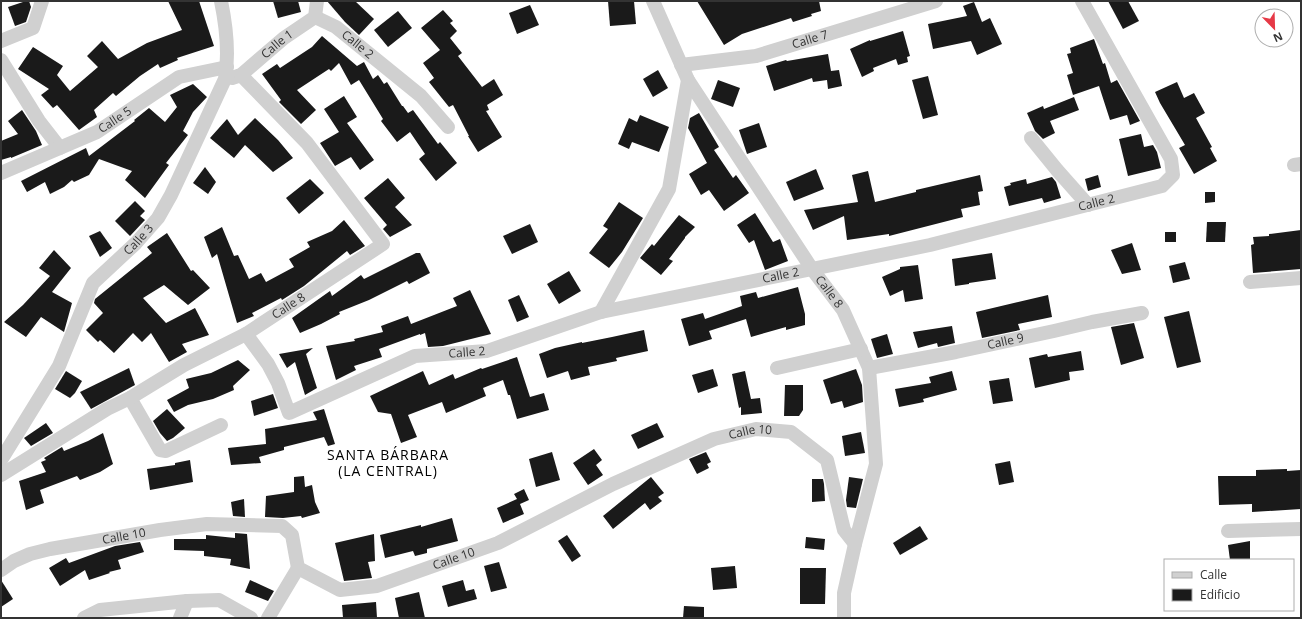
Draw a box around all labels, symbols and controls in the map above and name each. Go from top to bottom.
north arrow [1254,8,1294,48]
street label: Calle 1 [257,25,296,62]
street label: Calle 7 [790,25,830,53]
street label: Calle 2 [338,26,378,62]
text: N [1271,29,1285,46]
street label: Calle 5 [95,102,135,137]
street label: Calle 2 [1076,189,1116,215]
street label: Calle 3 [119,220,157,259]
street label: Calle 2 [761,263,801,287]
street label: Calle 8 [812,272,848,311]
street label: Calle 8 [268,288,309,323]
street label: Calle 9 [985,329,1025,353]
street label: Calle 2 [448,342,486,362]
street label: Calle 10 [727,420,773,443]
district label: SANTA BÁRBARA (LA CENTRAL) [327,445,449,480]
street label: Calle 10 [101,524,147,548]
street label: Calle 10 [430,543,477,574]
legend [1164,559,1294,611]
text: Calle [1200,566,1227,583]
text: Edificio [1200,586,1240,603]

